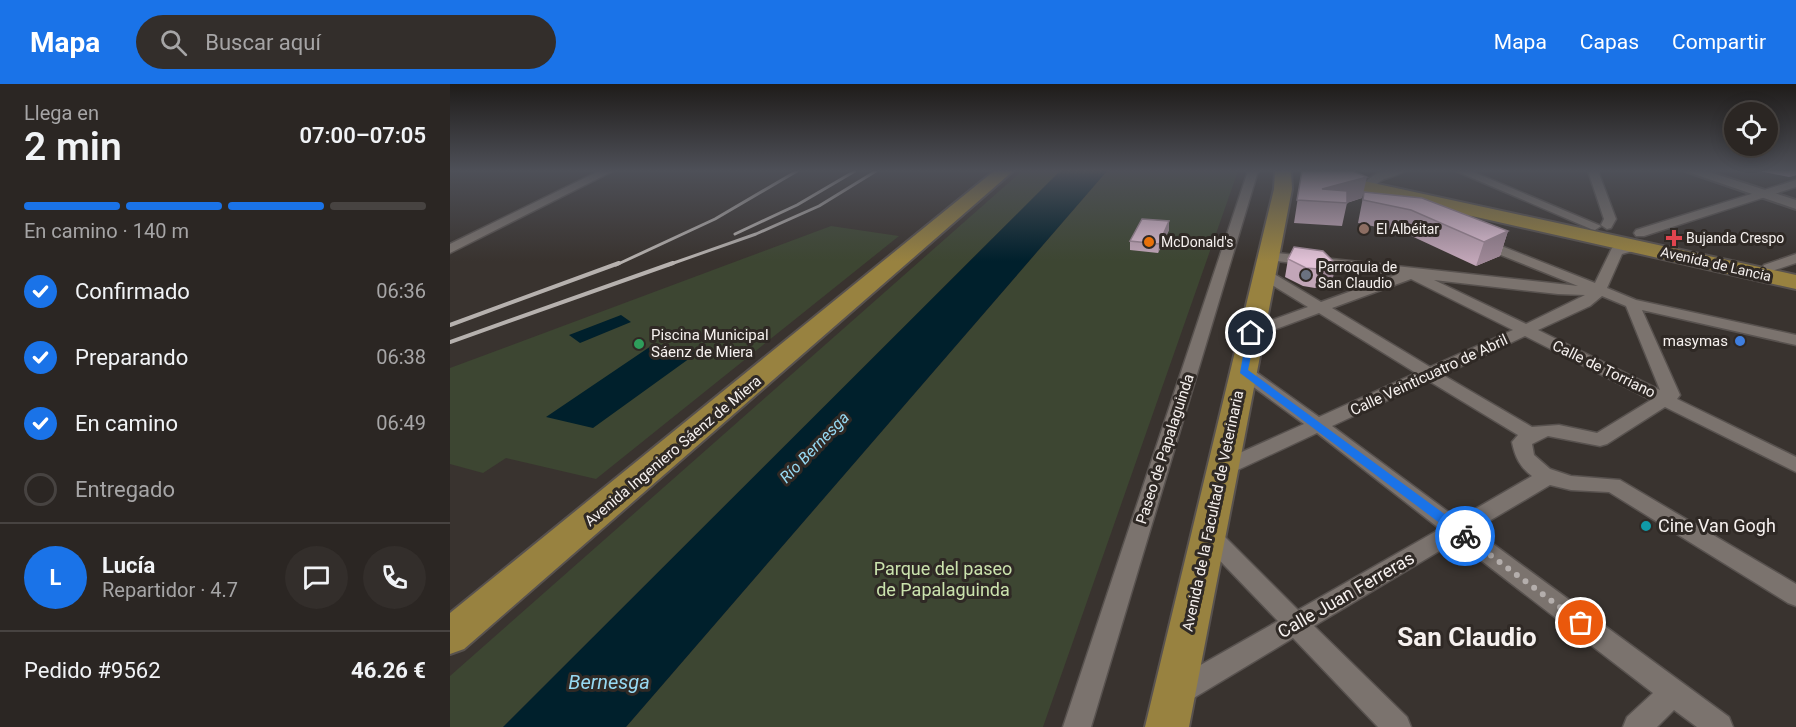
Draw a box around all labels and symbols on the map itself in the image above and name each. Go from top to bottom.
place label: El Albéitar [1376,221,1439,237]
marker: El Albéitar [1357,222,1371,236]
place label: Bujanda Crespo [1686,230,1784,246]
marker: Bujanda Crespo [1667,231,1681,245]
place label: McDonald's [1161,234,1234,250]
marker: McDonald's [1142,235,1156,249]
street label: Avenida de Lancia [1659,243,1773,285]
place label: Parroquia de San Claudio [1318,259,1397,291]
marker: Parroquia de San Claudio [1299,268,1313,282]
pin [1225,307,1276,358]
place label: Piscina Municipal Sáenz de Miera [651,326,769,361]
street label: Calle Veinticuatro de Abril [1347,331,1511,419]
place label: masymas [1663,332,1728,350]
marker: masymas [1733,334,1747,348]
street label: Calle de Torriano [1550,336,1658,402]
marker: Piscina Municipal Sáenz de Miera [632,337,646,351]
street label: Avenida Ingeniero Sáenz de Miera [581,372,765,530]
street label: Paseo de Papalaguinda [1132,372,1198,526]
street label: Avenida de la Facultad de Veterinaria [1179,389,1247,633]
water label: Río Bernesga [776,408,853,487]
courier [1435,506,1495,566]
place label: Cine Van Gogh [1658,515,1776,536]
marker: Cine Van Gogh [1639,519,1653,533]
street label: Calle Juan Ferreras [1274,547,1418,642]
park label: Parque del paseo de Papalaguinda [874,558,1012,600]
pin [1555,597,1606,648]
district label: San Claudio [1397,622,1537,652]
water label: Bernesga [568,670,650,694]

